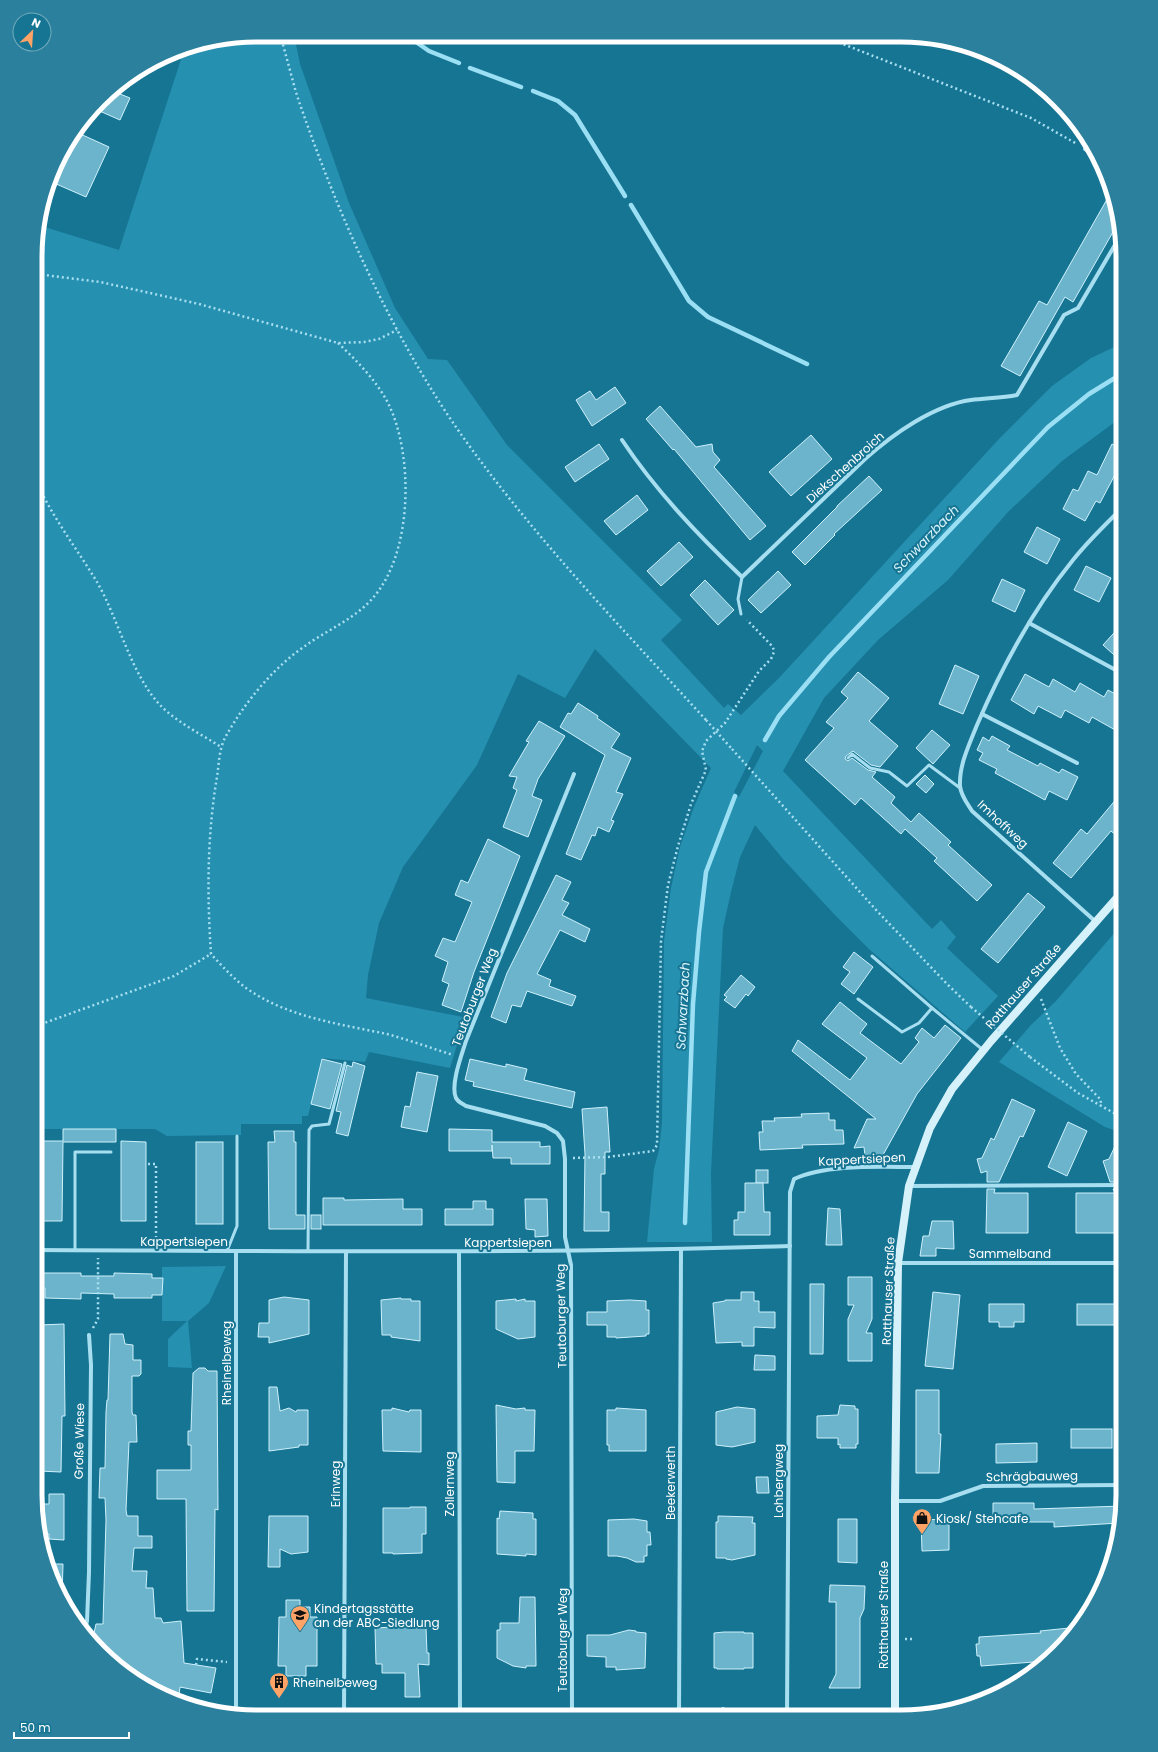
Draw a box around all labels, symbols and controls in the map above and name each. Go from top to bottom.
north arrow [12,12,52,52]
text: N [29,14,43,32]
street label: Diekschenbroich [802,427,888,507]
water label: Schwarzbach [889,501,963,577]
street label: Imhoffweg [974,796,1032,852]
street label: Rotthauser Straße [981,940,1065,1032]
street label: Teutoburger Weg [447,945,501,1049]
water label: Schwarzbach [671,962,695,1050]
street label: Kappertsiepen [818,1148,906,1170]
street label: Kappertsiepen [140,1233,228,1250]
street label: Kappertsiepen [464,1234,552,1251]
street label: Rotthauser Straße [878,1237,898,1345]
street label: Sammelband [969,1245,1051,1262]
street label: Teutoburger Weg [552,1264,570,1368]
street label: Rheinelbeweg [218,1321,235,1405]
street label: Große Wiese [70,1403,88,1479]
street label: Lohbergweg [770,1444,787,1518]
street label: Beekerwerth [662,1446,679,1520]
street label: Zollernweg [441,1451,458,1517]
street label: Erinweg [327,1461,344,1507]
street label: Schrägbauweg [986,1467,1078,1485]
shop icon: Kiosk/ Stehcafe [911,1507,933,1535]
place label: Kiosk/ Stehcafe [936,1510,1029,1527]
street label: Rotthauser Straße [875,1561,892,1669]
street label: Teutoburger Weg [554,1588,571,1692]
place label: Kindertagsstätte an der ABC-Siedlung [314,1600,440,1631]
school or university icon: Kindertagsstätte an der ABC-Siedlung [289,1604,311,1632]
building icon: Rheinelbeweg [268,1671,290,1699]
place label: Rheinelbeweg [293,1674,377,1691]
scale bar [14,1714,129,1740]
text: 50 m [20,1719,51,1736]

